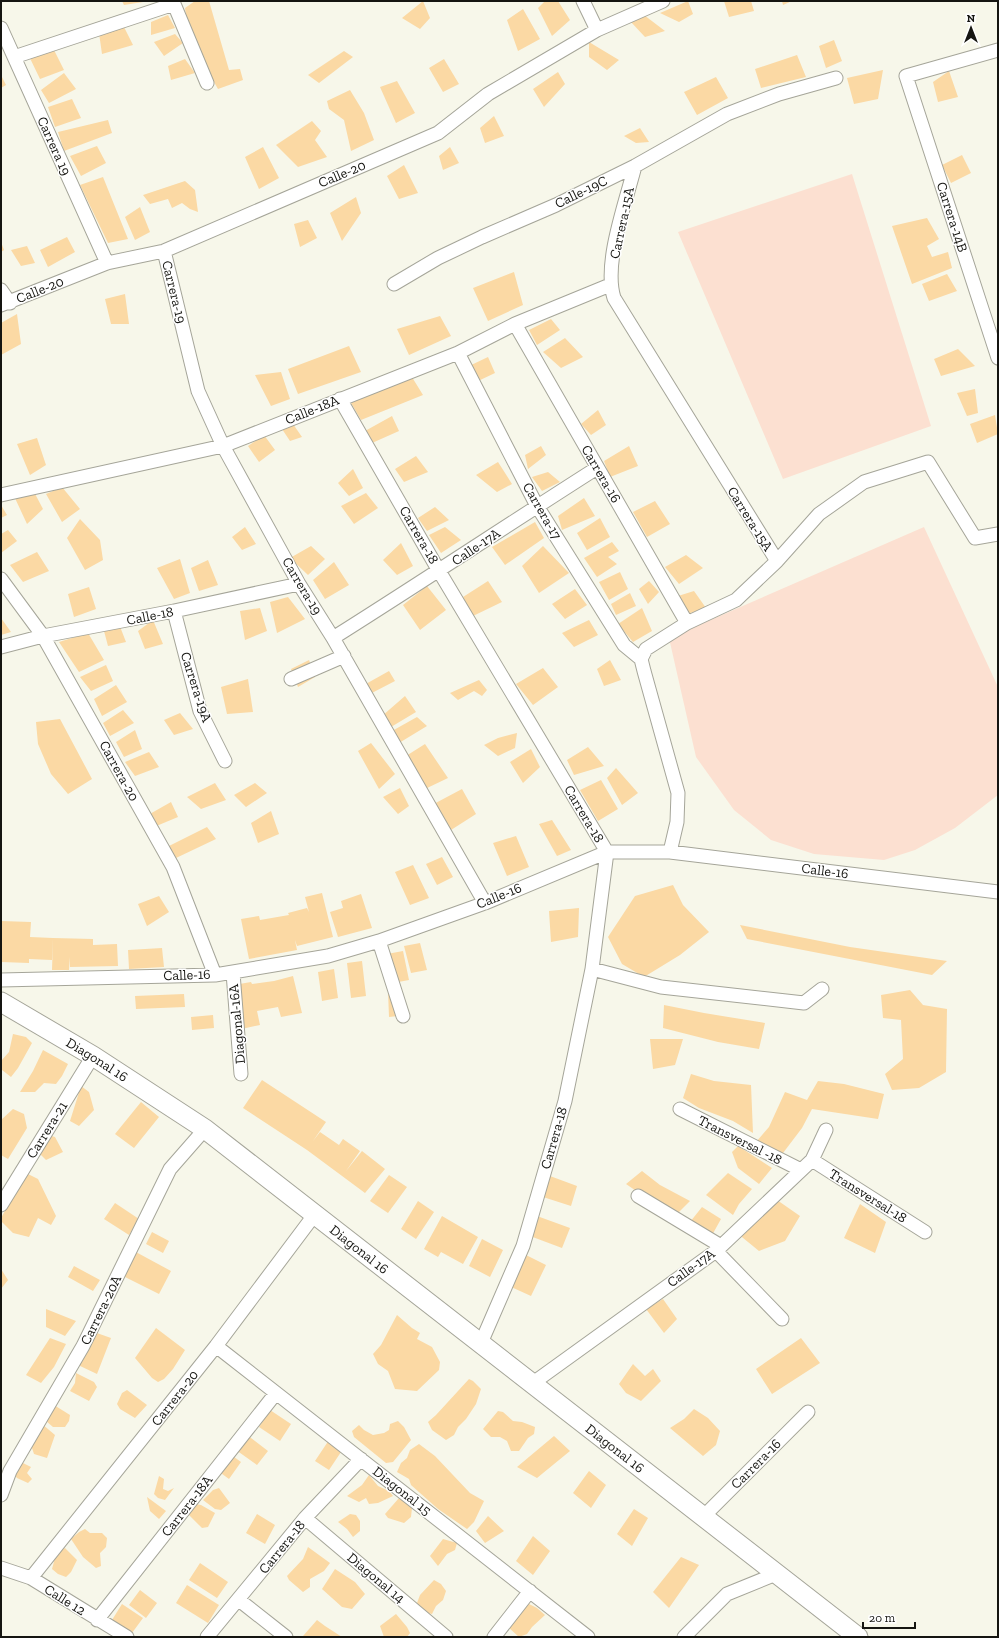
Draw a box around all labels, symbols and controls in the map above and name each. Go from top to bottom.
north arrow [951,8,991,48]
text: N [967,12,976,25]
street label: Carrera 19 [33,114,75,178]
street label: Calle-20 [316,156,368,192]
street label: Calle-19C [552,172,610,212]
street label: Carrera-14B [933,180,971,254]
street label: Carrera-15A [606,185,638,260]
street label: Carrera-19 [158,259,190,325]
street label: Calle-20 [14,273,66,307]
street label: Calle-18A [283,391,342,428]
street label: Carrera-16 [578,442,624,506]
street label: Carrera-17 [519,479,565,543]
street label: Carrera-15A [723,484,777,555]
street label: Carrera-18 [396,503,442,567]
street label: Calle-17A [449,524,504,569]
street label: Carrera-19 [278,554,326,618]
street label: Calle-18 [125,603,175,629]
street label: Carrera-19A [177,650,216,725]
street label: Carrera-20 [95,738,143,804]
street label: Carrera-18 [560,782,608,846]
street label: Calle-16 [801,860,849,882]
street label: Calle-16 [474,879,524,913]
street label: Calle-16 [163,966,211,984]
street label: Diagonal-16A [225,982,249,1065]
street label: Diagonal 16 [63,1034,131,1085]
street label: Carrera-21 [23,1098,71,1162]
street label: Carrera-18 [537,1105,571,1171]
street label: Transversal -18 [695,1112,785,1168]
street label: Transversal-18 [826,1165,910,1227]
street label: Diagonal 16 [327,1221,392,1277]
street label: Calle-17A [664,1244,719,1291]
street label: Carrera-20A [77,1272,126,1348]
street label: Carrera-20 [148,1367,202,1429]
street label: Diagonal 16 [582,1420,648,1476]
street label: Carrera-16 [727,1435,785,1493]
street label: Diagonal 15 [369,1463,435,1519]
street label: Carrera-18A [158,1471,217,1540]
street label: Carrera-18 [255,1517,309,1577]
street label: Diagonal 14 [344,1549,409,1607]
street label: Calle 12 [41,1581,89,1619]
scale bar [863,1604,915,1630]
text: 20 m [869,1611,896,1625]

